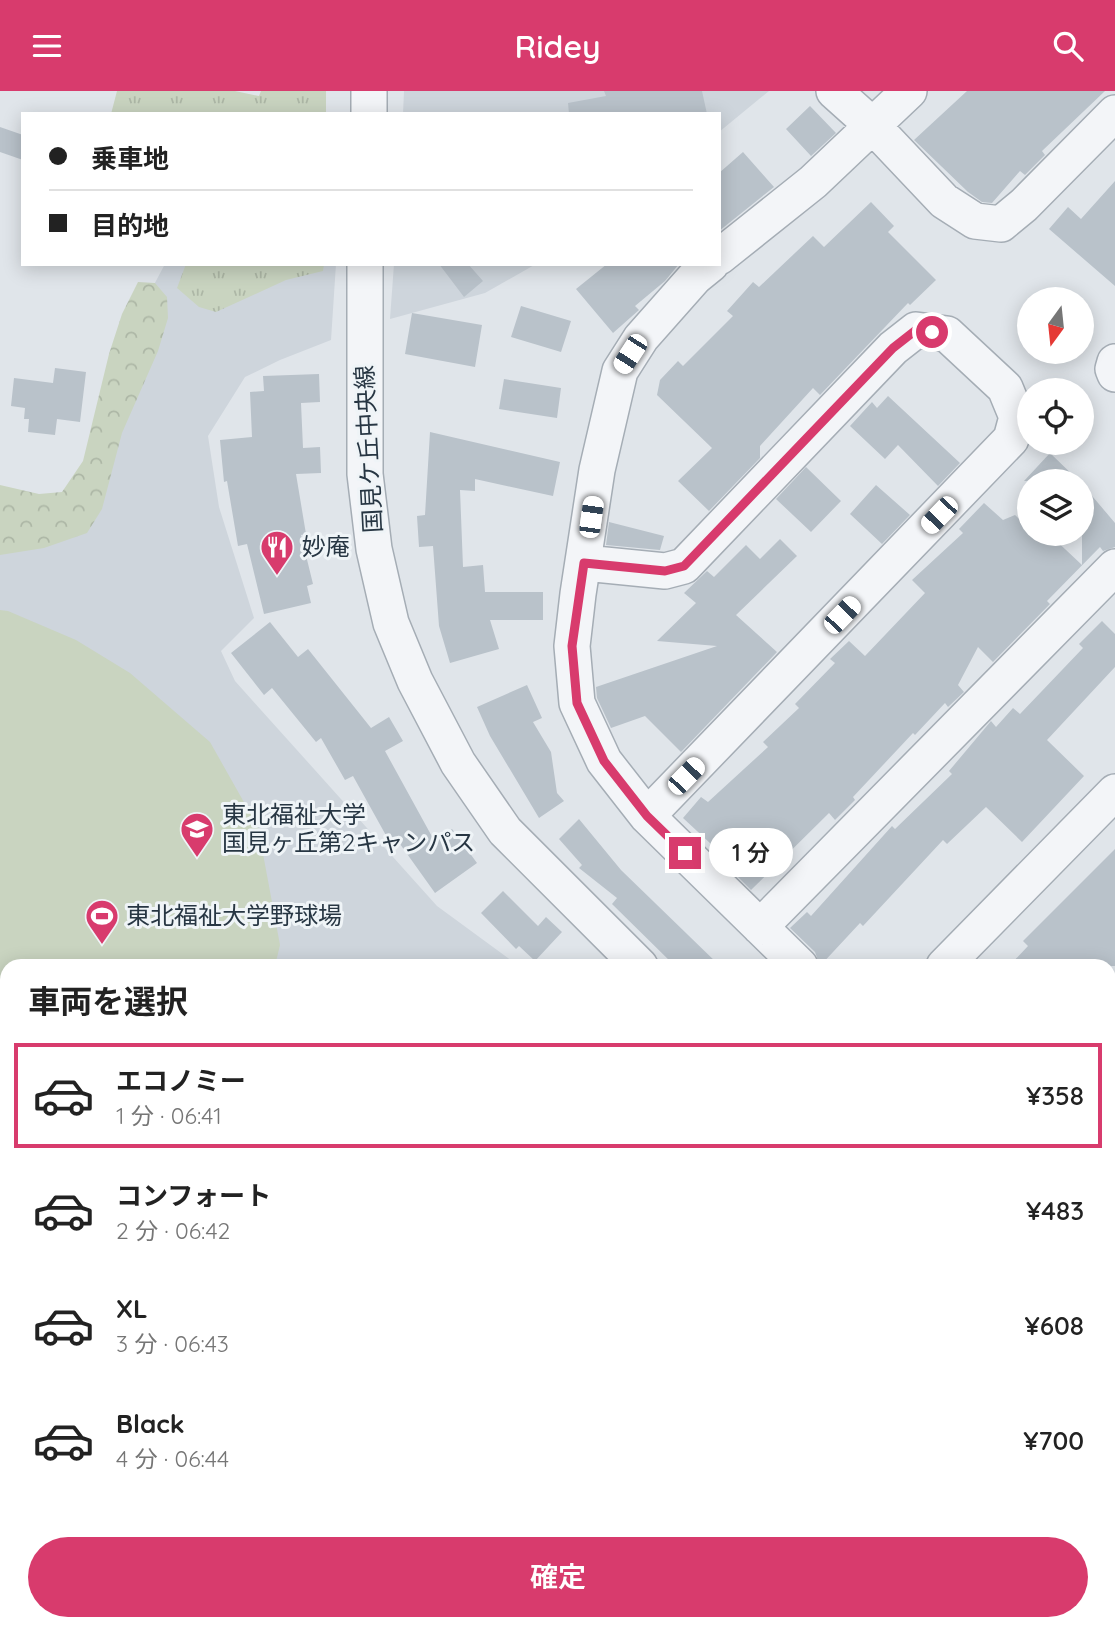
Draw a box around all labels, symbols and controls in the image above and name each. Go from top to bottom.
text: Ridey [514,26,601,66]
icon: menu [28,27,66,65]
icon: search [1049,27,1087,65]
text: 乗車地 [91,142,169,175]
text: 目的地 [91,209,169,242]
north arrow [1017,287,1094,364]
map controls [1017,287,1094,546]
route start [916,316,948,348]
car [610,331,651,377]
street label: 国見ケ丘中央線 [349,364,387,534]
button: locate [1017,378,1094,455]
button: layers [1017,469,1094,546]
car [917,493,962,537]
car [578,495,605,539]
restaurant icon: 妙庵 [258,528,296,577]
place label: 妙庵 [302,531,350,561]
car [820,593,865,637]
car [664,754,709,798]
place label: 東北福祉大学 国見ヶ丘第2キャンパス [222,799,475,857]
school or university icon: 東北福祉大学 国見ヶ丘第2キャンパス [178,810,216,859]
callout: 1 分 [710,829,794,877]
route end [669,837,701,869]
text: 1 分 [732,838,770,867]
sports icon: 東北福祉大学野球場 [83,897,121,946]
place label: 東北福祉大学野球場 [126,900,342,930]
text: 車両を選択 [28,981,188,1021]
icon: car [32,1064,95,1127]
text: エコノミー [116,1064,246,1097]
text: ¥358 [1026,1079,1084,1112]
text: 1 分 · 06:41 [116,1101,222,1130]
icon: car [32,1179,95,1242]
text: コンフォート [116,1179,271,1212]
text: ¥483 [1026,1194,1084,1227]
text: 2 分 · 06:42 [116,1216,230,1245]
text: XL [116,1292,148,1325]
icon: car [32,1294,95,1357]
text: ¥608 [1025,1309,1084,1342]
text: 3 分 · 06:43 [116,1329,229,1358]
text: Black [116,1407,185,1440]
icon: car [32,1409,95,1472]
text: ¥700 [1023,1424,1084,1457]
text: 4 分 · 06:44 [116,1444,229,1473]
button: 確定 [28,1537,1088,1617]

